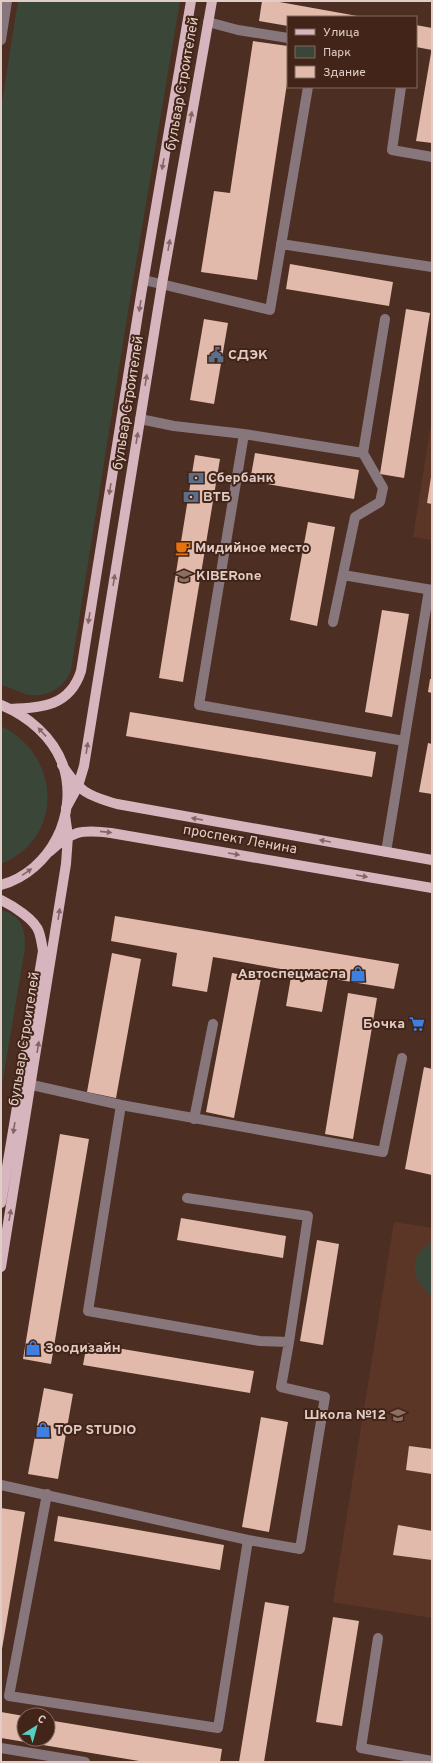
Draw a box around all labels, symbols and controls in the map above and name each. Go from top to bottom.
street label: бульвар Строителей [163,16,203,152]
legend [287,16,417,88]
text: Улица [323,25,359,41]
text: Парк [323,45,351,61]
text: Здание [323,65,366,81]
one-way arrow [189,111,195,123]
one-way arrow [160,158,166,170]
one-way arrow [166,239,172,251]
one-way arrow [136,300,142,312]
street label: бульвар Строителей [110,335,148,471]
public building icon: СДЭК [207,346,225,364]
place label: СДЭК [228,347,268,364]
one-way arrow [144,374,150,386]
one-way arrow [134,432,140,444]
bank icon: Сбербанк [187,469,205,487]
place label: Сбербанк [208,470,274,487]
one-way arrow [107,483,113,495]
bank icon: ВТБ [182,488,200,506]
place label: ВТБ [203,489,231,506]
cafe icon: Мидийное место [174,539,192,557]
place label: Мидийное место [195,540,310,557]
school or university icon: KIBERone [175,567,193,585]
place label: KIBERone [196,568,262,585]
one-way arrow [111,574,117,586]
one-way arrow [86,612,92,624]
one-way arrow [37,727,47,737]
one-way arrow [84,742,90,754]
one-way arrow [190,815,203,821]
street label: проспект Ленина [182,822,298,858]
one-way arrow [100,829,112,835]
one-way arrow [318,838,331,844]
one-way arrow [228,851,240,857]
one-way arrow [22,868,33,876]
one-way arrow [356,873,368,879]
one-way arrow [56,908,62,920]
shop icon: Автоспецмасла [349,965,367,983]
place label: Автоспецмасла [238,966,346,983]
street label: бульвар Строителей [6,971,44,1107]
supermarket icon: Бочка [408,1015,426,1033]
place label: Бочка [363,1016,405,1033]
one-way arrow [35,1041,41,1053]
one-way arrow [10,1122,16,1134]
one-way arrow [7,1209,13,1221]
shop icon: Зоодизайн [24,1339,42,1357]
place label: Зоодизайн [45,1340,121,1357]
school or university icon: Школа №12 [389,1406,407,1424]
place label: Школа №12 [304,1407,386,1424]
shop icon: TOP STUDIO [34,1421,52,1439]
place label: TOP STUDIO [55,1422,136,1439]
north arrow [16,1707,56,1747]
text: С [34,1712,48,1728]

